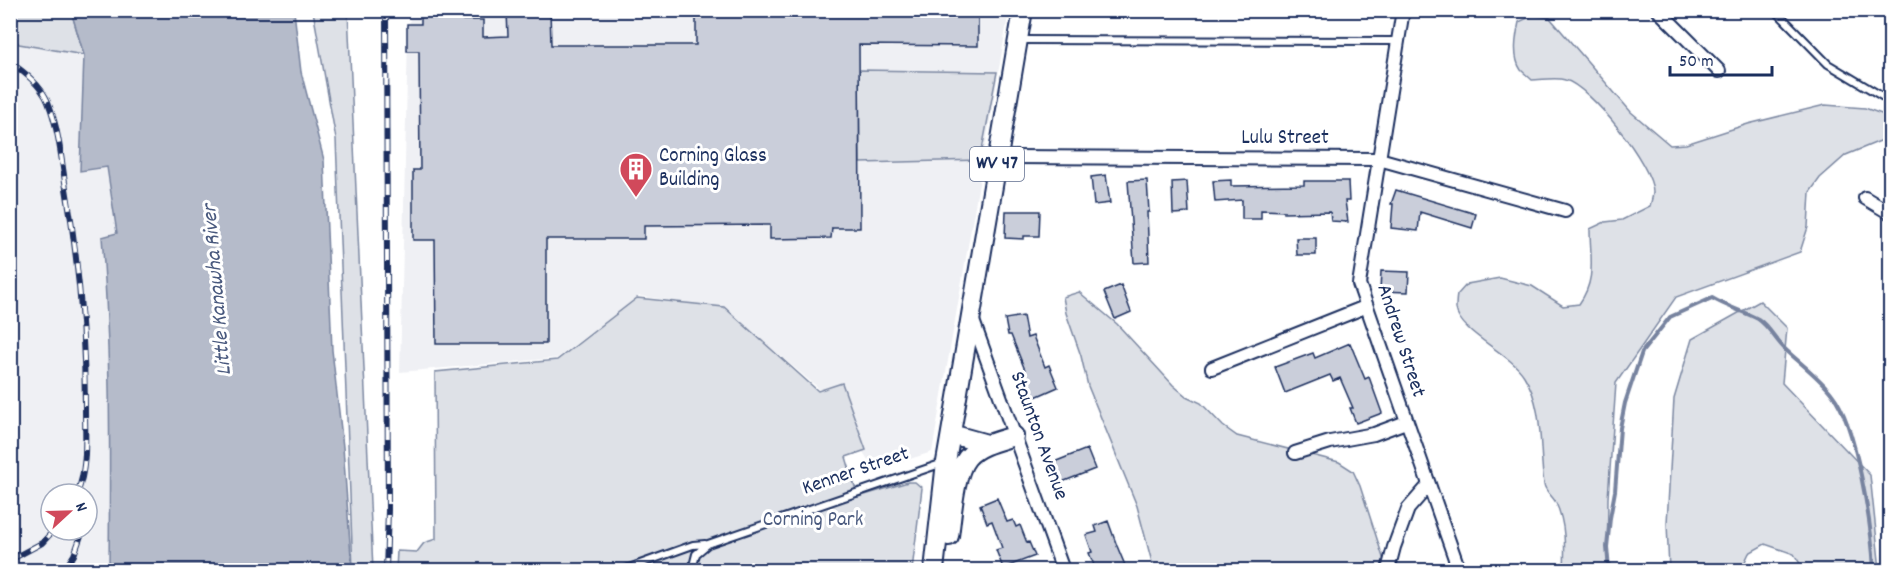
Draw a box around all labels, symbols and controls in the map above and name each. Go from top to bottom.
scale bar [1670,39,1772,77]
text: 50 m [1679,50,1714,75]
street label: Lulu Street [1241,124,1329,154]
place label: Corning Glass Building [659,142,767,196]
road number: WV 47 [970,147,1024,181]
building icon: Corning Glass Building [618,151,654,198]
water label: Little Kanawha River [195,200,241,377]
street label: Andrew Street [1368,281,1432,402]
street label: Staunton Avenue [1001,368,1075,504]
street label: Kenner Street [799,440,914,504]
north arrow [39,482,99,542]
text: N [68,499,93,515]
park label: Corning Park [763,506,863,536]

